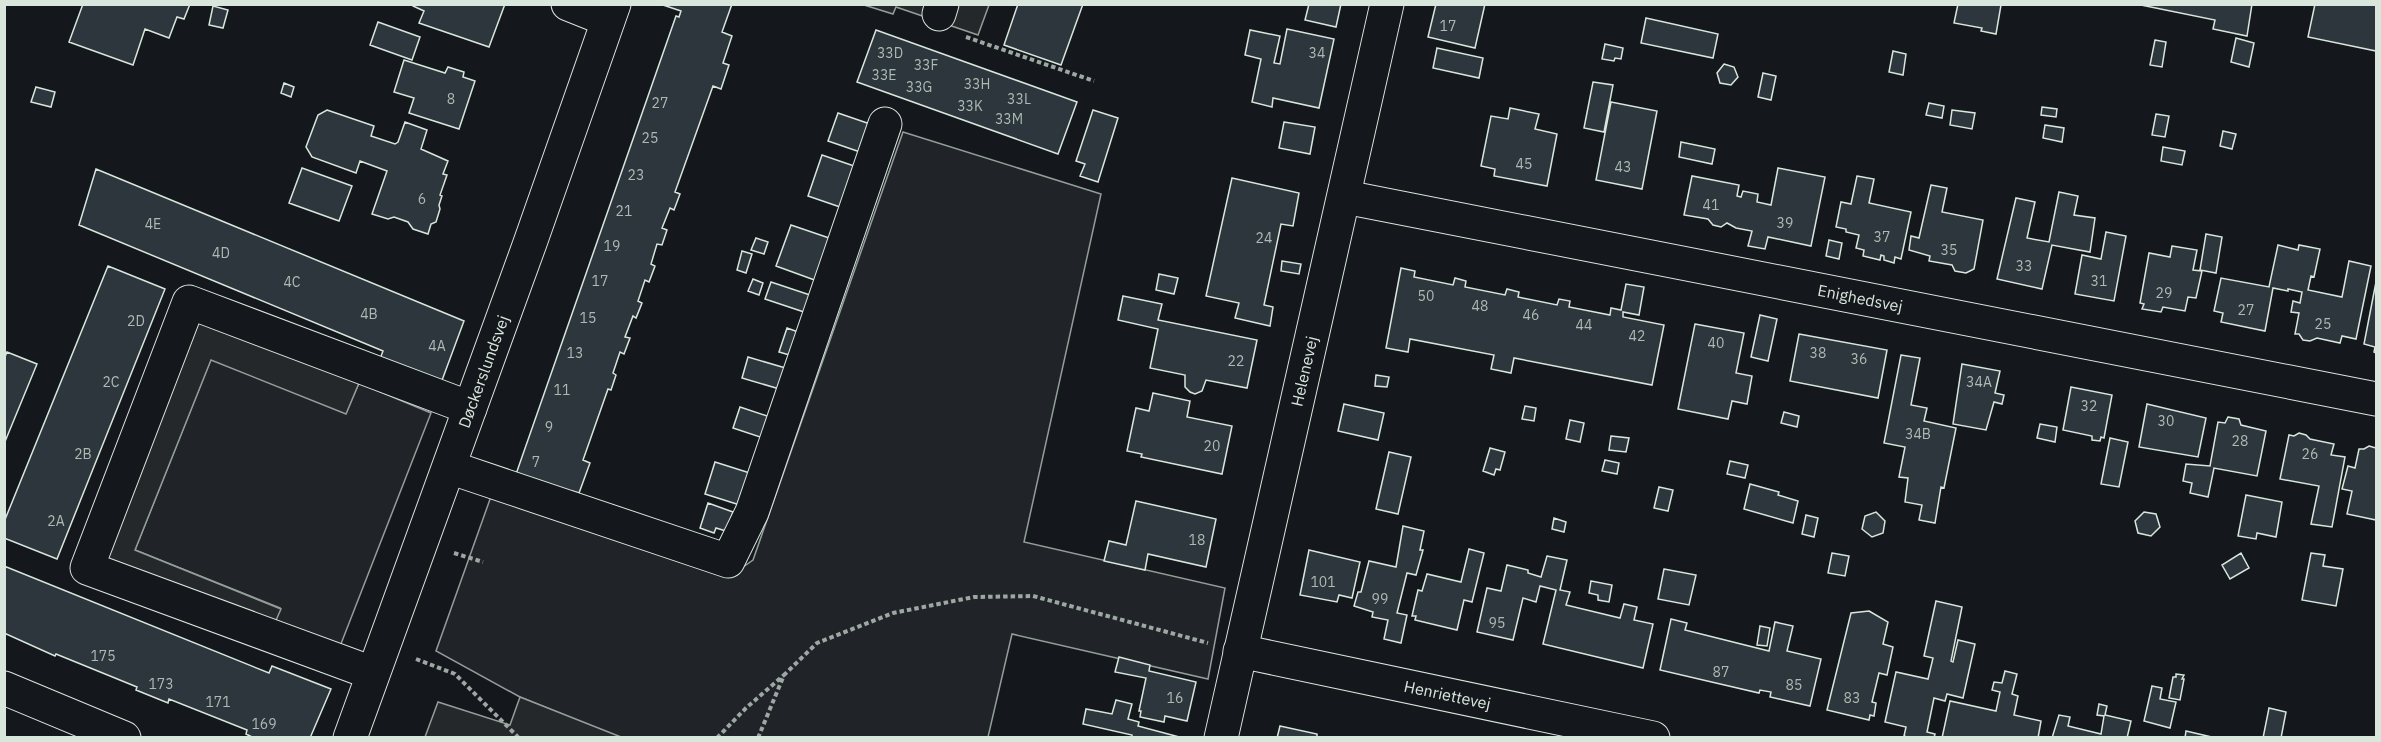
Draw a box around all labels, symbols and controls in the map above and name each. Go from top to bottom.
house number: 17 [1440,17,1456,35]
house number: 33D [877,44,903,62]
house number: 34 [1309,44,1325,62]
house number: 33F [914,56,938,74]
house number: 33E [872,66,896,84]
house number: 33H [964,75,990,93]
house number: 33G [906,78,932,96]
house number: 8 [447,90,455,108]
house number: 33L [1007,90,1031,108]
house number: 27 [652,94,668,112]
house number: 33K [957,97,983,115]
house number: 33M [995,110,1023,128]
house number: 25 [642,129,658,147]
house number: 45 [1516,155,1532,173]
house number: 43 [1615,158,1631,176]
house number: 23 [628,166,644,184]
house number: 6 [418,190,426,208]
house number: 41 [1703,196,1719,214]
house number: 21 [616,202,632,220]
house number: 39 [1777,214,1793,232]
house number: 4E [145,215,161,233]
house number: 37 [1874,228,1890,246]
house number: 24 [1256,229,1272,247]
house number: 19 [604,237,620,255]
house number: 35 [1941,241,1957,259]
house number: 4D [212,244,230,262]
house number: 33 [2016,257,2032,275]
house number: 17 [592,272,608,290]
house number: 31 [2091,272,2107,290]
house number: 4C [283,273,301,291]
street label: Enighedsvej [1816,280,1904,316]
house number: 29 [2156,284,2172,302]
house number: 50 [1418,287,1434,305]
house number: 48 [1472,297,1488,315]
house number: 27 [2238,301,2254,319]
house number: 4B [360,305,378,323]
house number: 46 [1523,306,1539,324]
house number: 15 [580,309,596,327]
house number: 2D [127,312,145,330]
street label: Døckerslundsvej [454,312,513,431]
house number: 25 [2315,315,2331,333]
house number: 44 [1576,316,1592,334]
house number: 42 [1629,327,1645,345]
street label: Helenevej [1286,334,1322,408]
house number: 40 [1708,334,1724,352]
house number: 4A [428,337,446,355]
house number: 13 [567,344,583,362]
house number: 38 [1810,344,1826,362]
house number: 36 [1851,350,1867,368]
house number: 22 [1228,352,1244,370]
house number: 2C [102,373,120,391]
house number: 34A [1966,373,1992,391]
house number: 11 [554,381,570,399]
house number: 32 [2081,397,2097,415]
house number: 30 [2158,412,2174,430]
house number: 9 [545,418,553,436]
house number: 34B [1905,425,1931,443]
house number: 28 [2232,432,2248,450]
house number: 20 [1204,437,1220,455]
house number: 2B [74,445,92,463]
house number: 26 [2302,445,2318,463]
house number: 7 [532,453,540,471]
house number: 2A [47,512,65,530]
house number: 18 [1189,531,1205,549]
house number: 101 [1310,573,1336,591]
house number: 99 [1372,590,1388,608]
house number: 95 [1489,614,1505,632]
house number: 175 [90,647,116,665]
house number: 87 [1713,663,1729,681]
house number: 173 [148,675,174,693]
street label: Henriettevej [1402,676,1493,714]
house number: 85 [1786,676,1802,694]
house number: 16 [1167,689,1183,707]
house number: 83 [1844,689,1860,707]
house number: 171 [205,693,231,711]
house number: 169 [251,715,277,733]

